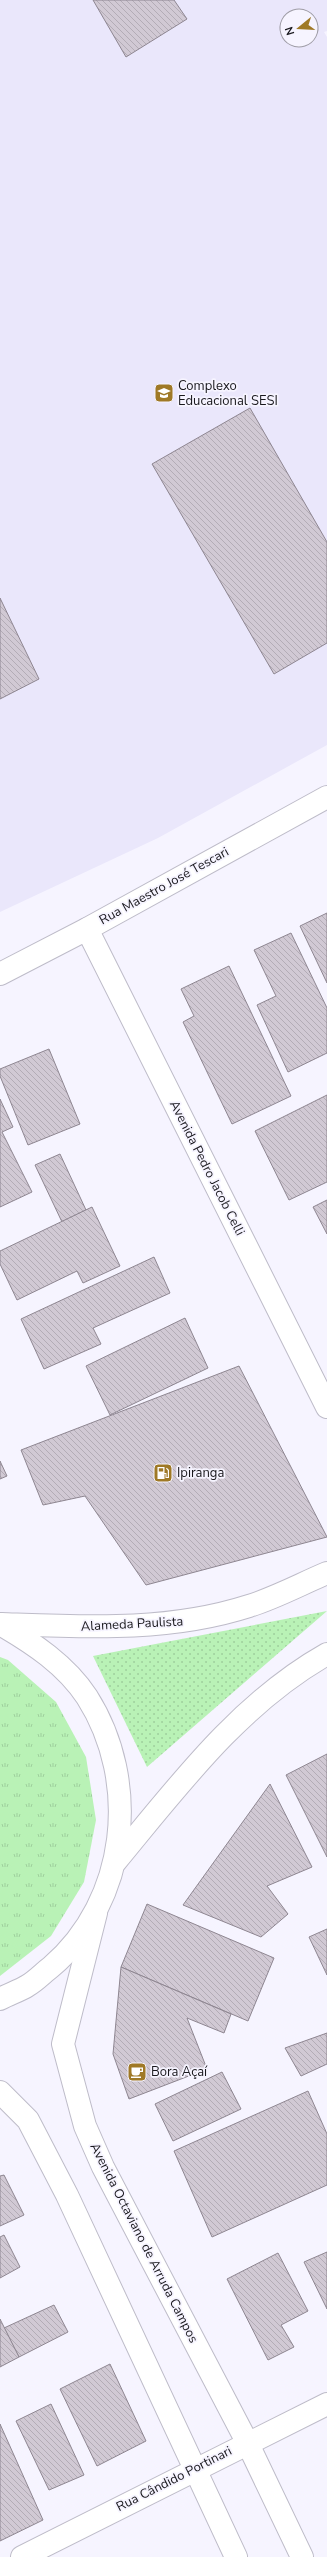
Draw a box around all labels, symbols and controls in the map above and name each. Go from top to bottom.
north arrow [279,8,319,48]
text: N [282,25,298,37]
place label: Complexo Educacional SESI [178,377,278,410]
school or university icon: Complexo Educacional SESI [153,382,175,404]
street label: Rua Maestro José Tescari [96,843,232,929]
street label: Avenida Pedro Jacob Celli [165,1097,249,1239]
fuel station icon: Ipiranga [152,1462,174,1484]
place label: Ipiranga [177,1464,224,1482]
street label: Alameda Paulista [80,1612,184,1636]
cafe icon: Bora Açaí [126,2061,148,2083]
place label: Bora Açaí [151,2063,208,2081]
street label: Avenida Octaviano de Arruda Campos [86,2140,202,2346]
street label: Rua Cândido Portinari [113,2442,235,2516]

